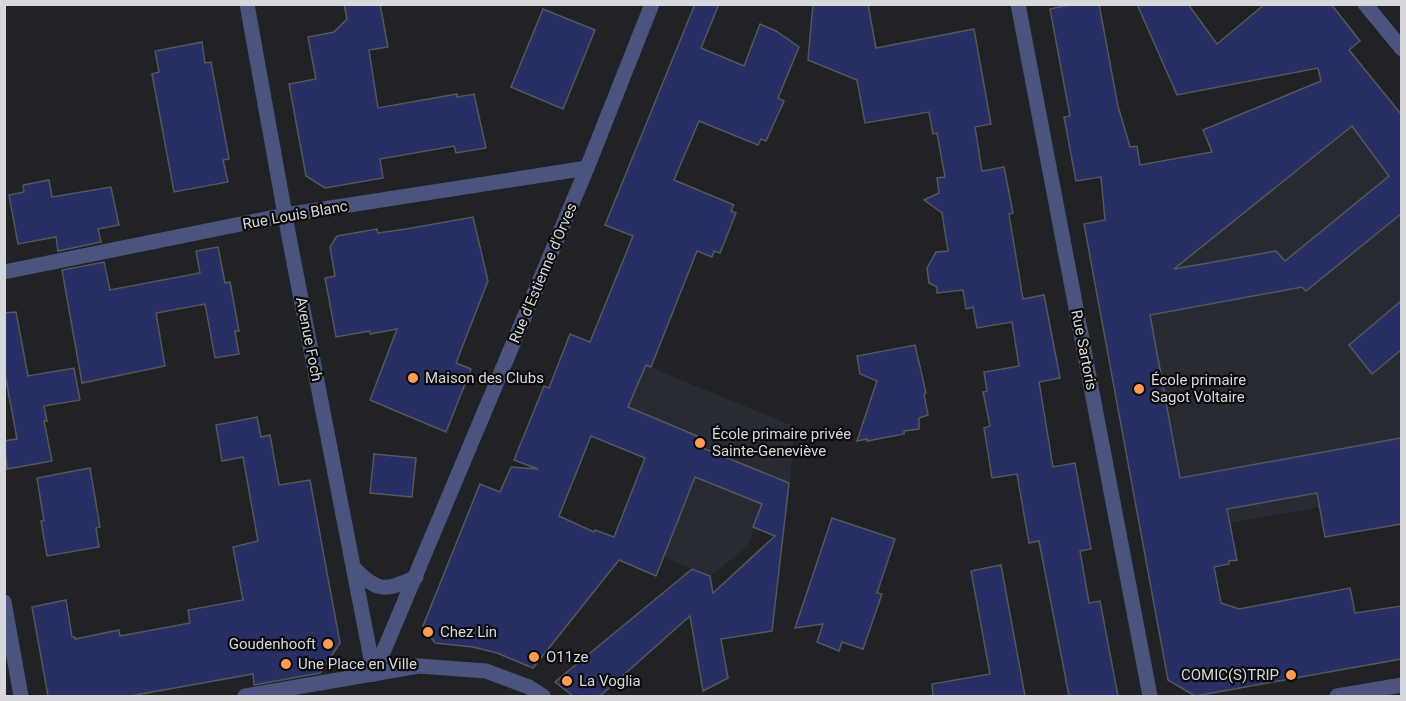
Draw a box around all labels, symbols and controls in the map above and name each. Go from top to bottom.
street label: Rue Louis Blanc [241,197,349,233]
street label: Rue d'Estienne d'Orves [505,200,581,346]
street label: Avenue Foch [292,295,326,383]
street label: Rue Sartoris [1067,308,1101,392]
place label: Maison des Clubs [425,369,544,387]
marker: Maison des Clubs [406,371,420,385]
place label: École primaire Sagot Voltaire [1151,371,1246,406]
marker: École primaire Sagot Voltaire [1132,382,1146,396]
place label: École primaire privée Sainte-Geneviève [712,425,851,460]
marker: École primaire privée Sainte-Geneviève [693,436,707,450]
place label: Chez Lin [440,623,497,641]
marker: Chez Lin [421,625,435,639]
place label: Goudenhooft [229,635,316,653]
marker: Goudenhooft [321,637,335,651]
place label: O11ze [546,648,589,666]
marker: O11ze [527,650,541,664]
place label: Une Place en Ville [298,655,417,673]
marker: Une Place en Ville [279,657,293,671]
place label: COMIC(S)TRIP [1181,666,1279,684]
marker: COMIC(S)TRIP [1284,668,1298,682]
place label: La Voglia [579,672,641,690]
marker: La Voglia [560,674,574,688]

